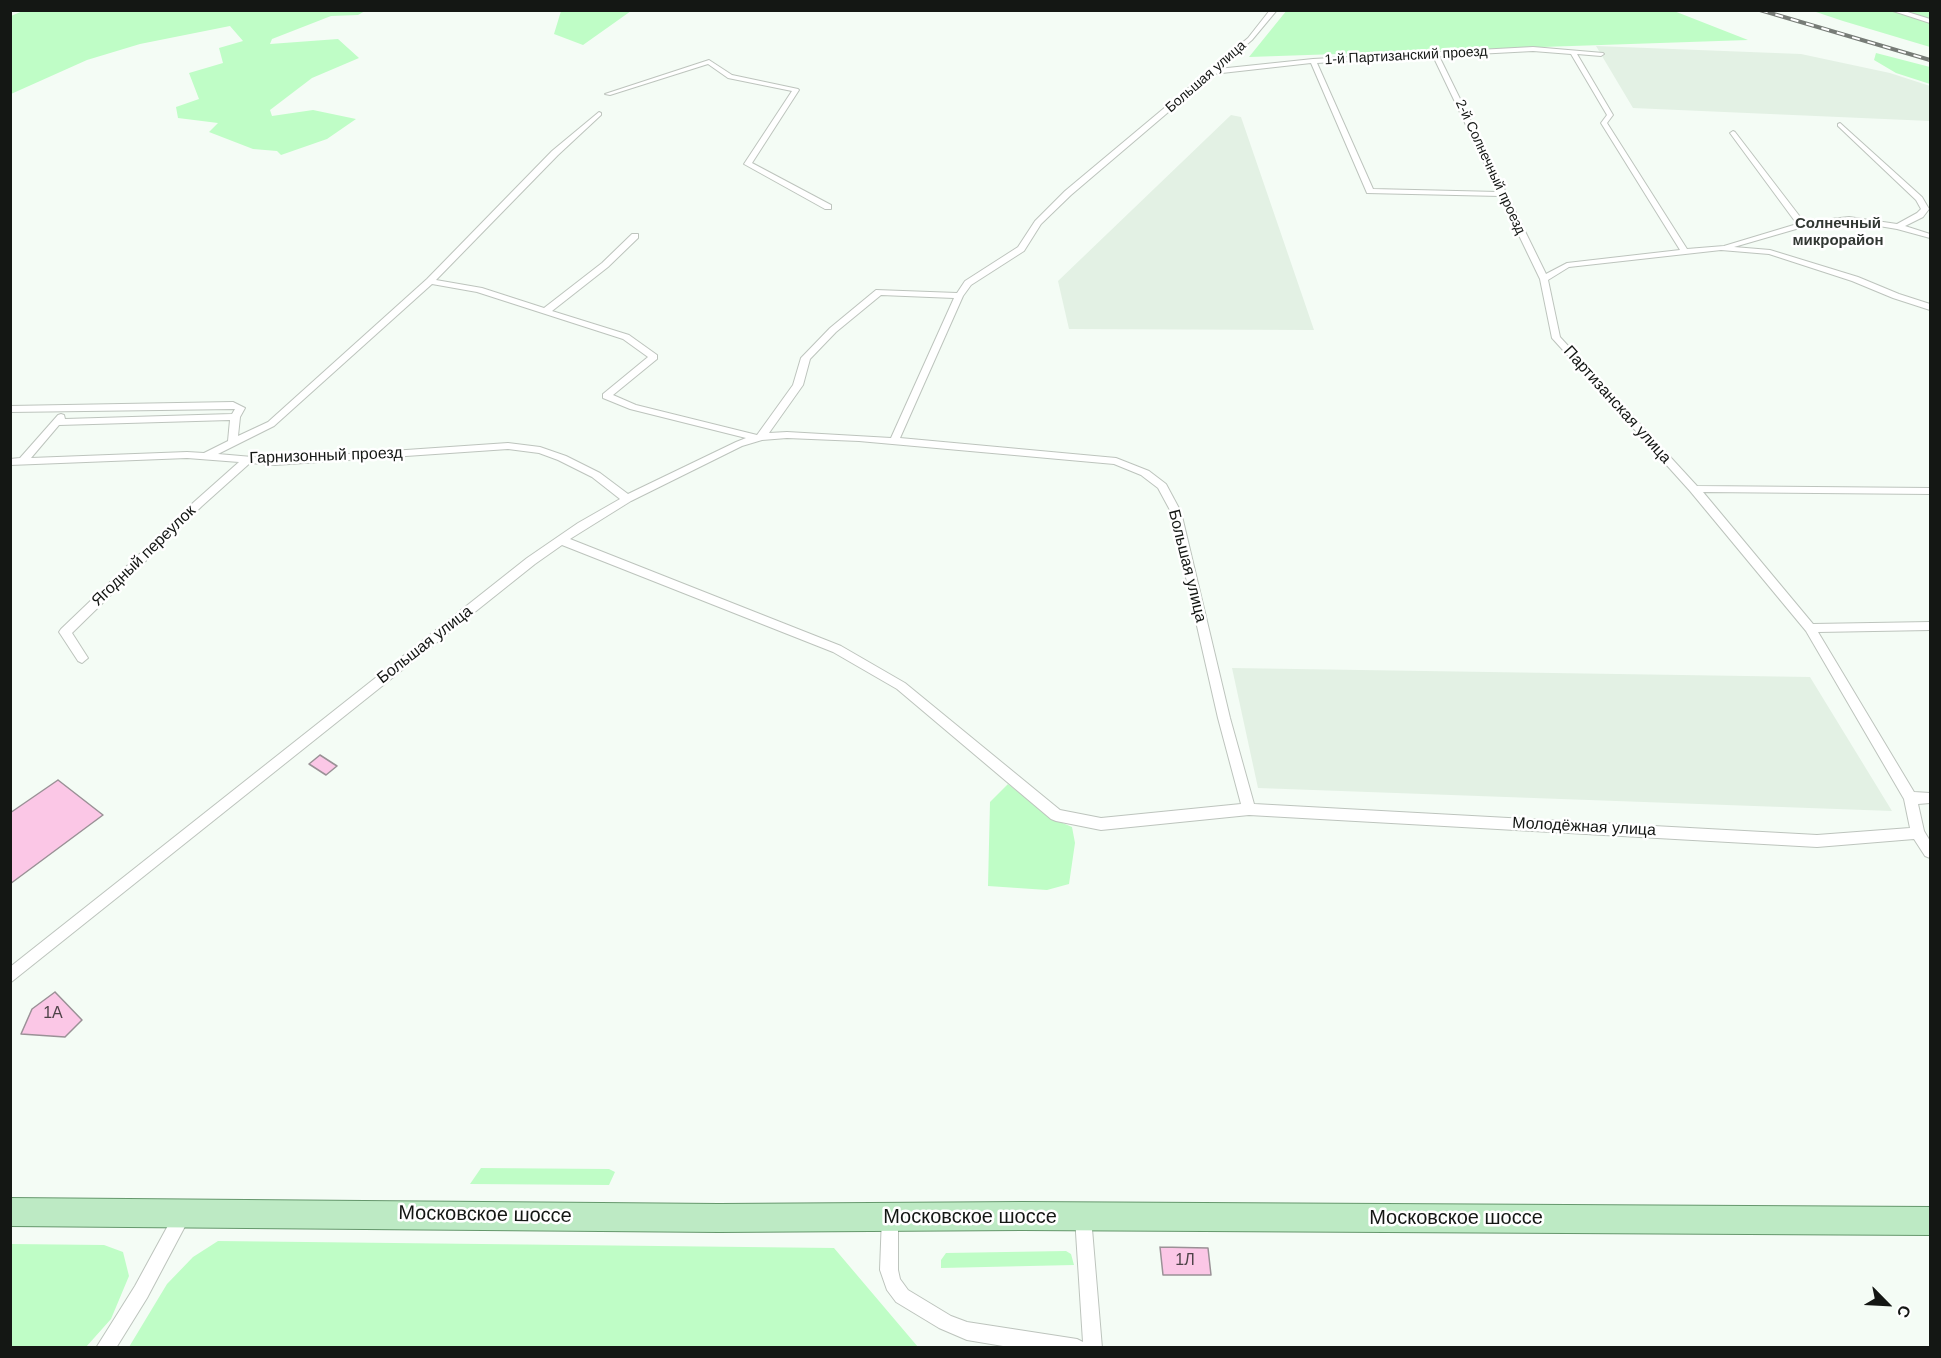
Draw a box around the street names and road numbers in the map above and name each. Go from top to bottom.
street label: Большая улица [1162,37,1250,117]
street label: 1-й Партизанский проезд [1324,43,1488,69]
street label: 2-й Солнечный проезд [1451,97,1529,237]
street label: Партизанская улица [1559,342,1675,468]
street label: Гарнизонный проезд [249,444,403,468]
street label: Ягодный переулок [88,502,200,610]
street label: Большая улица [1164,508,1210,624]
street label: Большая улица [374,602,476,688]
street label: Молодёжная улица [1512,814,1656,840]
street label: Московское шоссе [398,1201,572,1229]
street label: Московское шоссе [883,1205,1057,1229]
street label: Московское шоссе [1369,1206,1543,1230]

